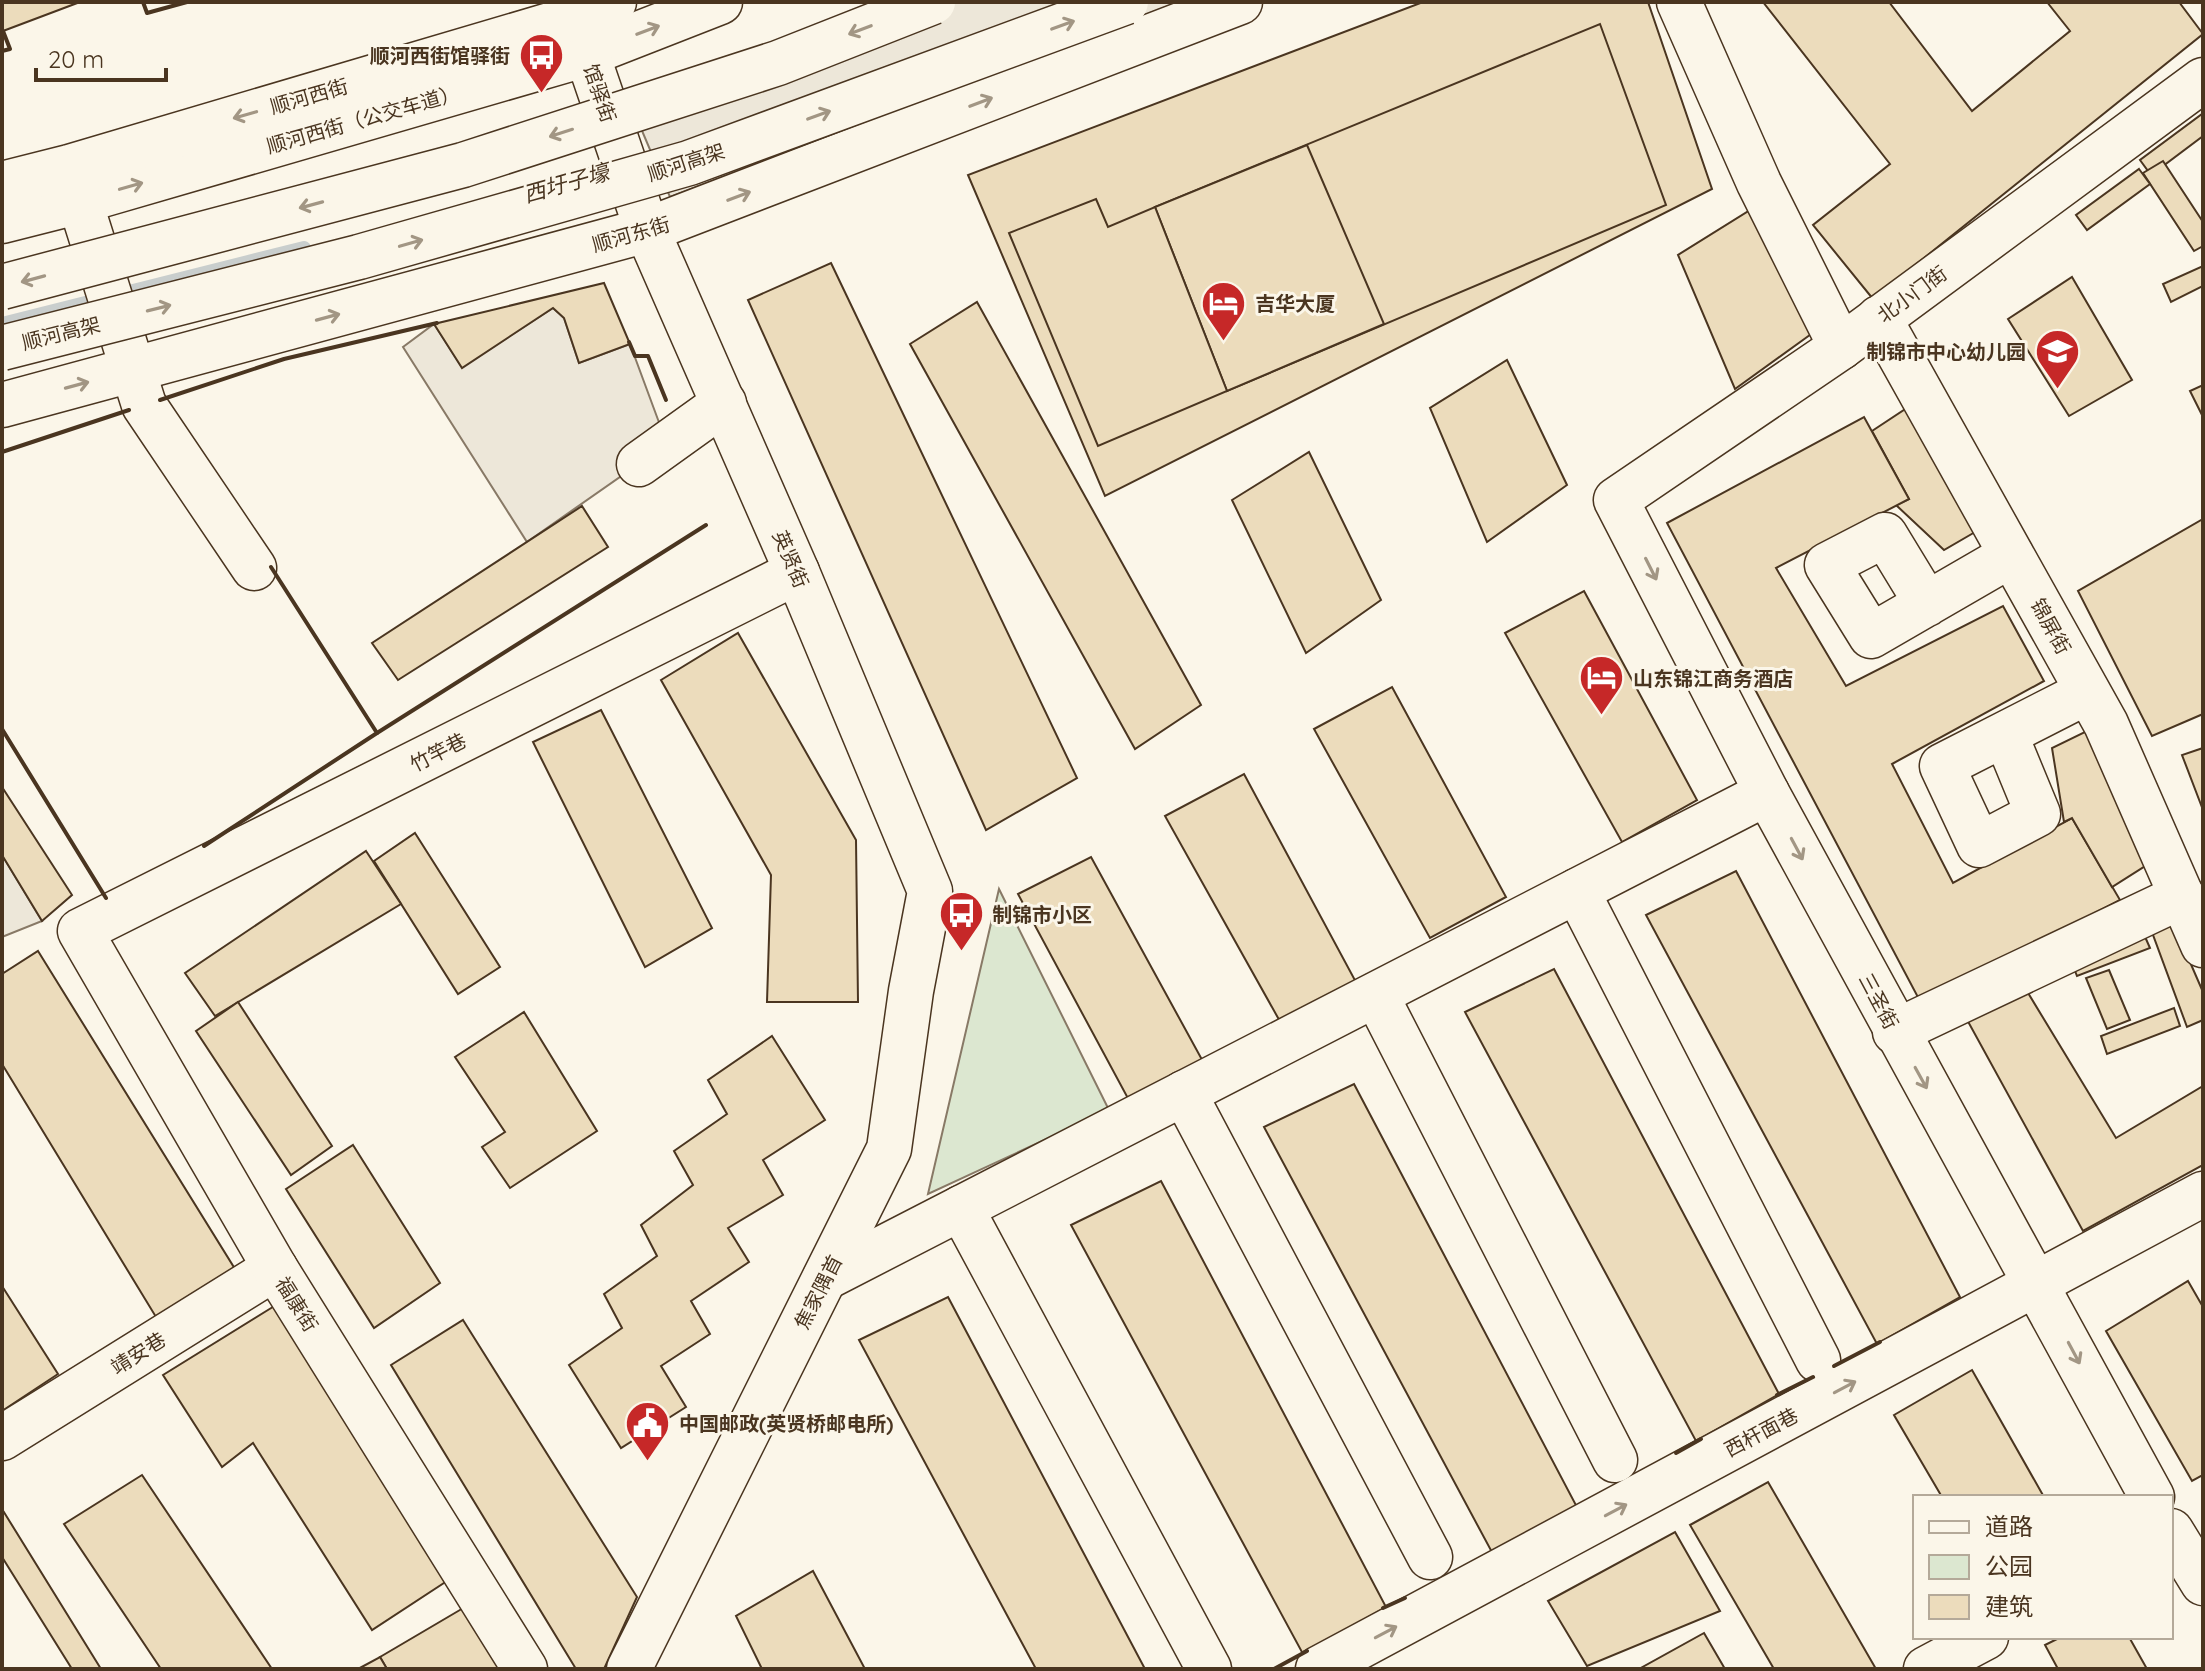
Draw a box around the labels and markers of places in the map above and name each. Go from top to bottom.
bus stop icon: 顺河西街馆驿街 [517,31,565,94]
place label: 顺河西街馆驿街 [370,43,510,68]
hotel icon: 吉华大厦 [1200,279,1248,342]
place label: 吉华大厦 [1255,291,1335,316]
school or university icon: 制锦市中心幼儿园 [2033,327,2081,390]
place label: 制锦市中心幼儿园 [1866,339,2026,364]
hotel icon: 山东锦江商务酒店 [1578,654,1626,717]
place label: 山东锦江商务酒店 [1633,666,1793,691]
bus stop icon: 制锦市小区 [937,890,985,953]
place label: 制锦市小区 [992,902,1092,927]
public building icon: 中国邮政(英贤桥邮电所) [624,1399,672,1462]
place label: 中国邮政(英贤桥邮电所) [679,1411,893,1436]

